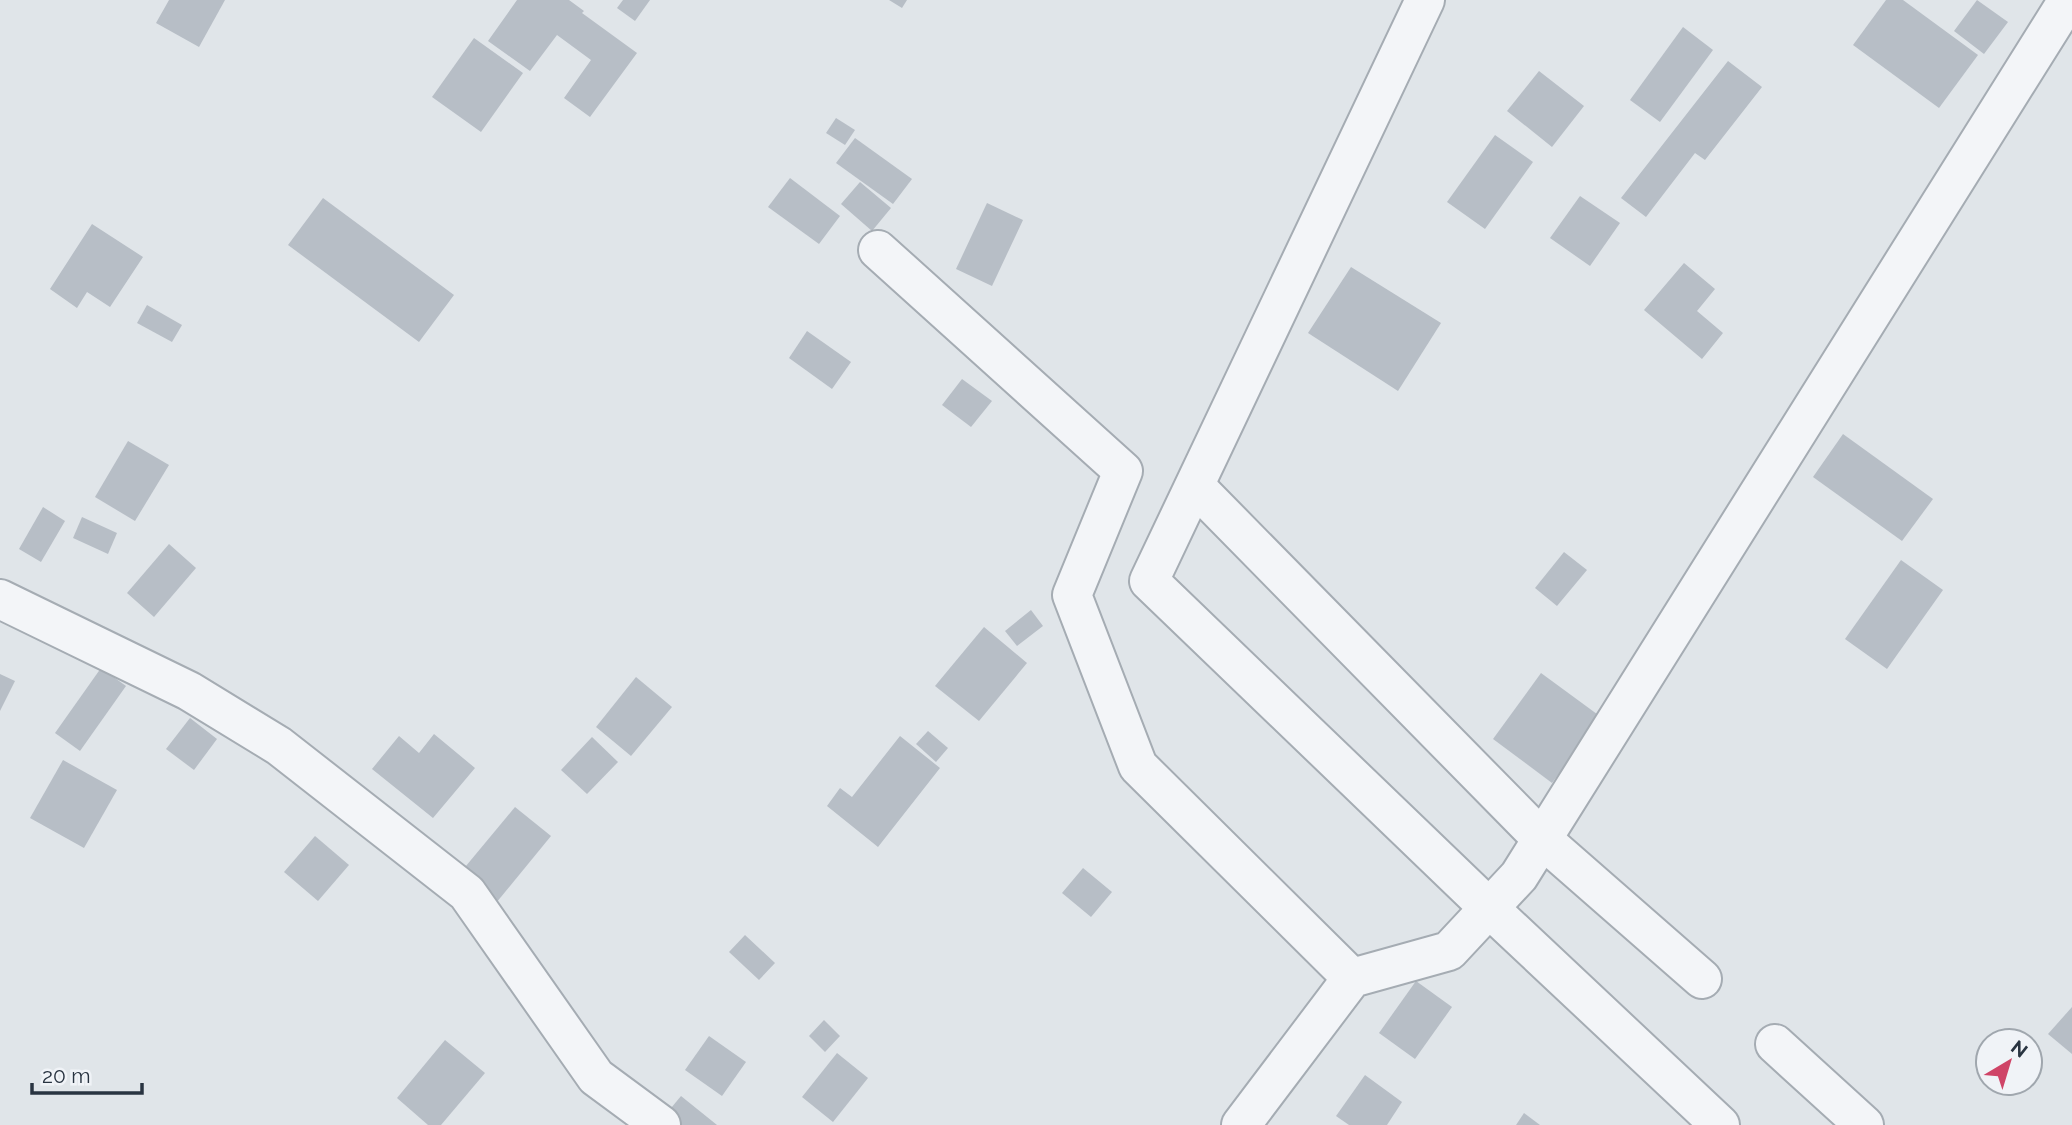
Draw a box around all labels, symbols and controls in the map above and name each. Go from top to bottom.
north arrow [1974,1027,2044,1097]
text: N [2007,1035,2032,1062]
scale bar [32,1052,142,1096]
text: 20 m [42,1063,90,1088]

